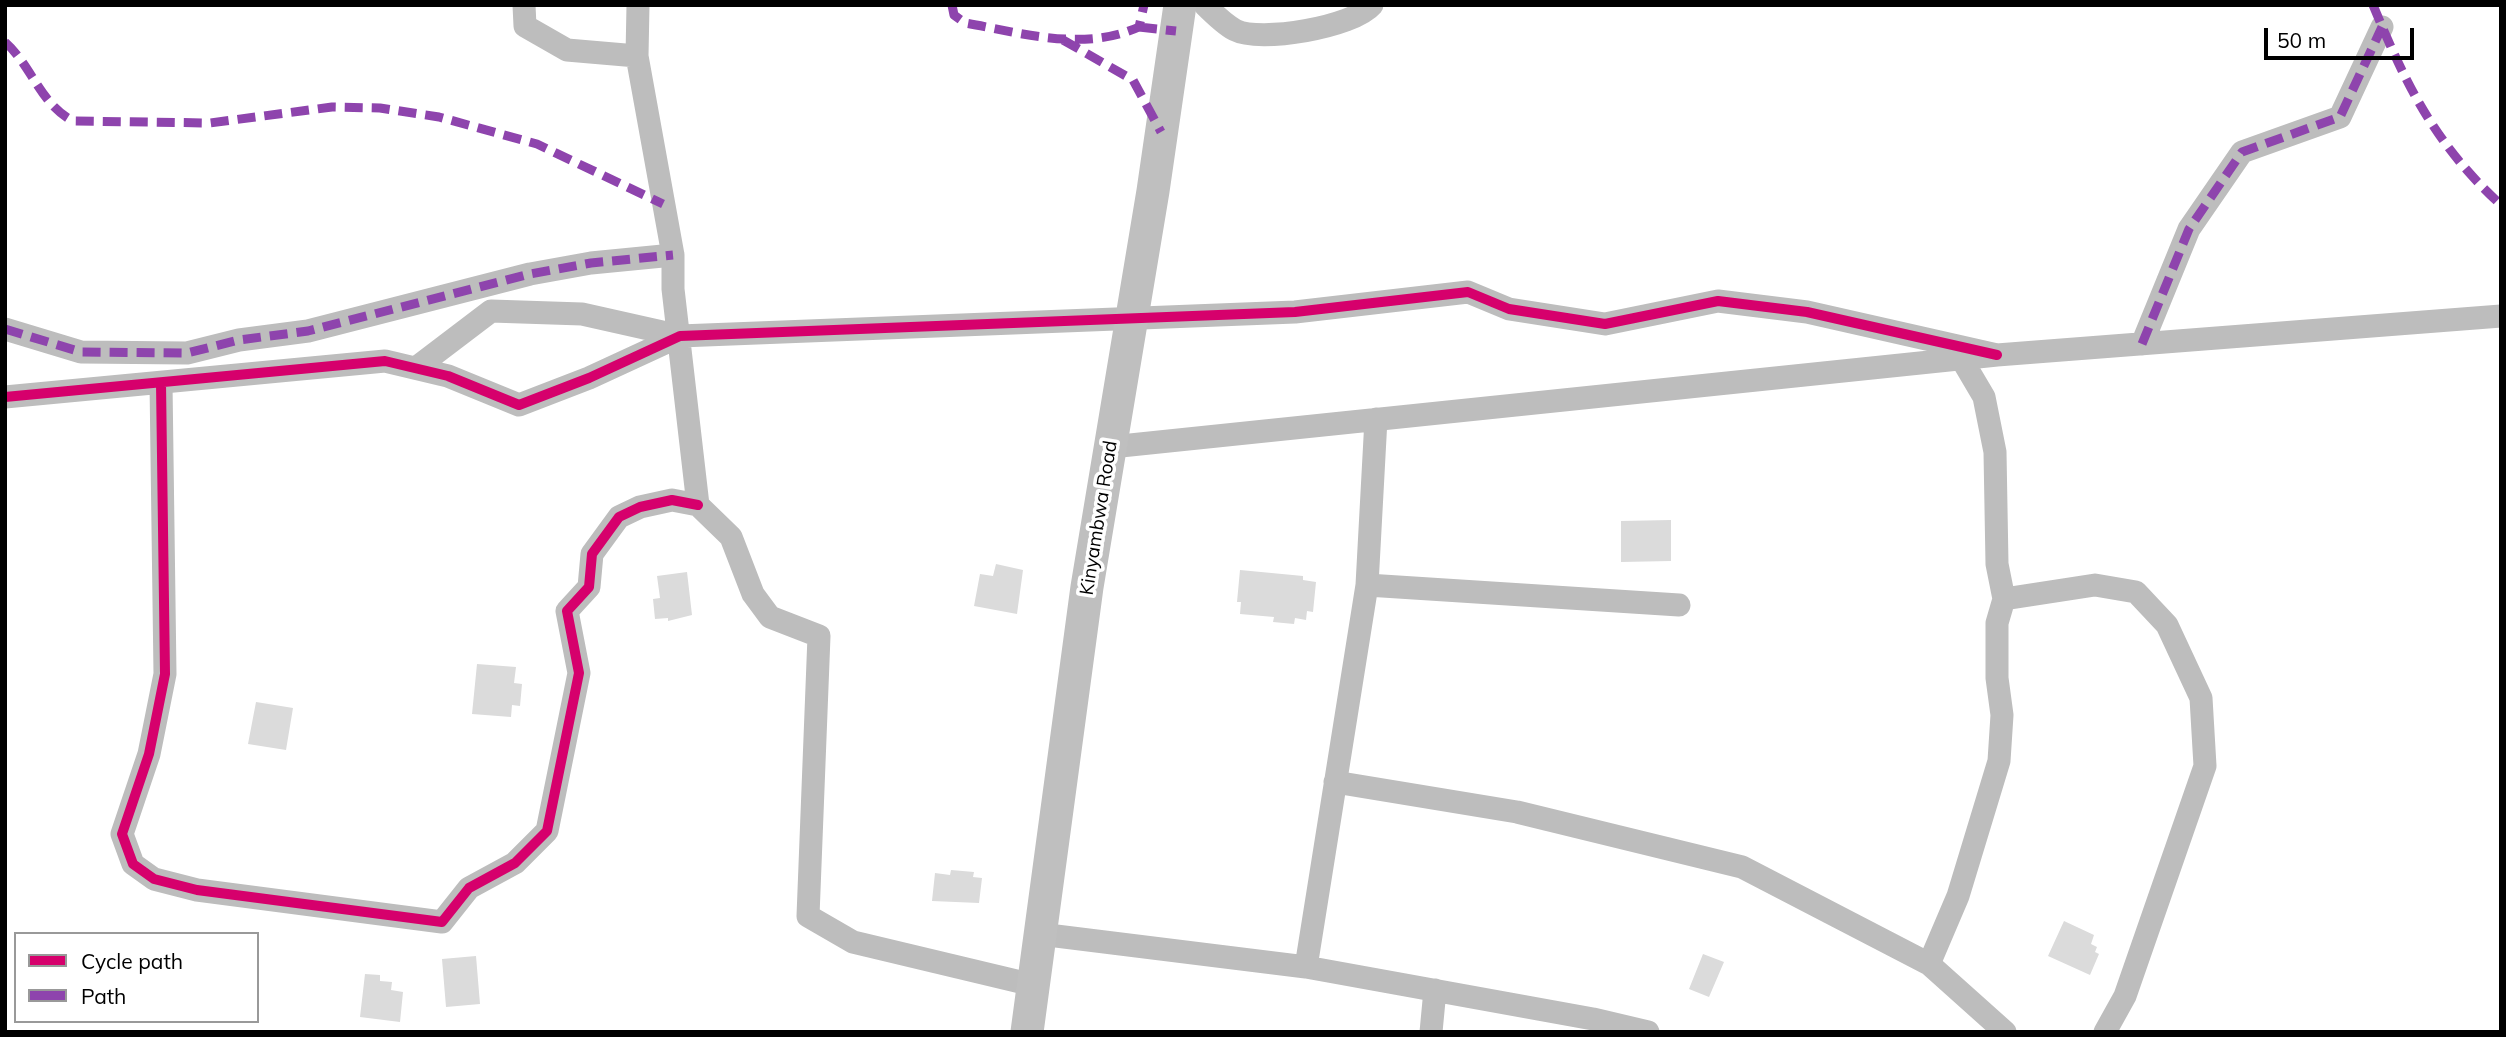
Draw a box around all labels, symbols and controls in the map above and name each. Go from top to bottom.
scale bar [2268,14,2418,58]
text: 50 m [2277,27,2326,53]
street label: Kinyambwa Road [1076,439,1122,597]
legend [14,932,259,1023]
text: Cycle path [81,948,183,974]
text: Path [81,983,126,1009]

